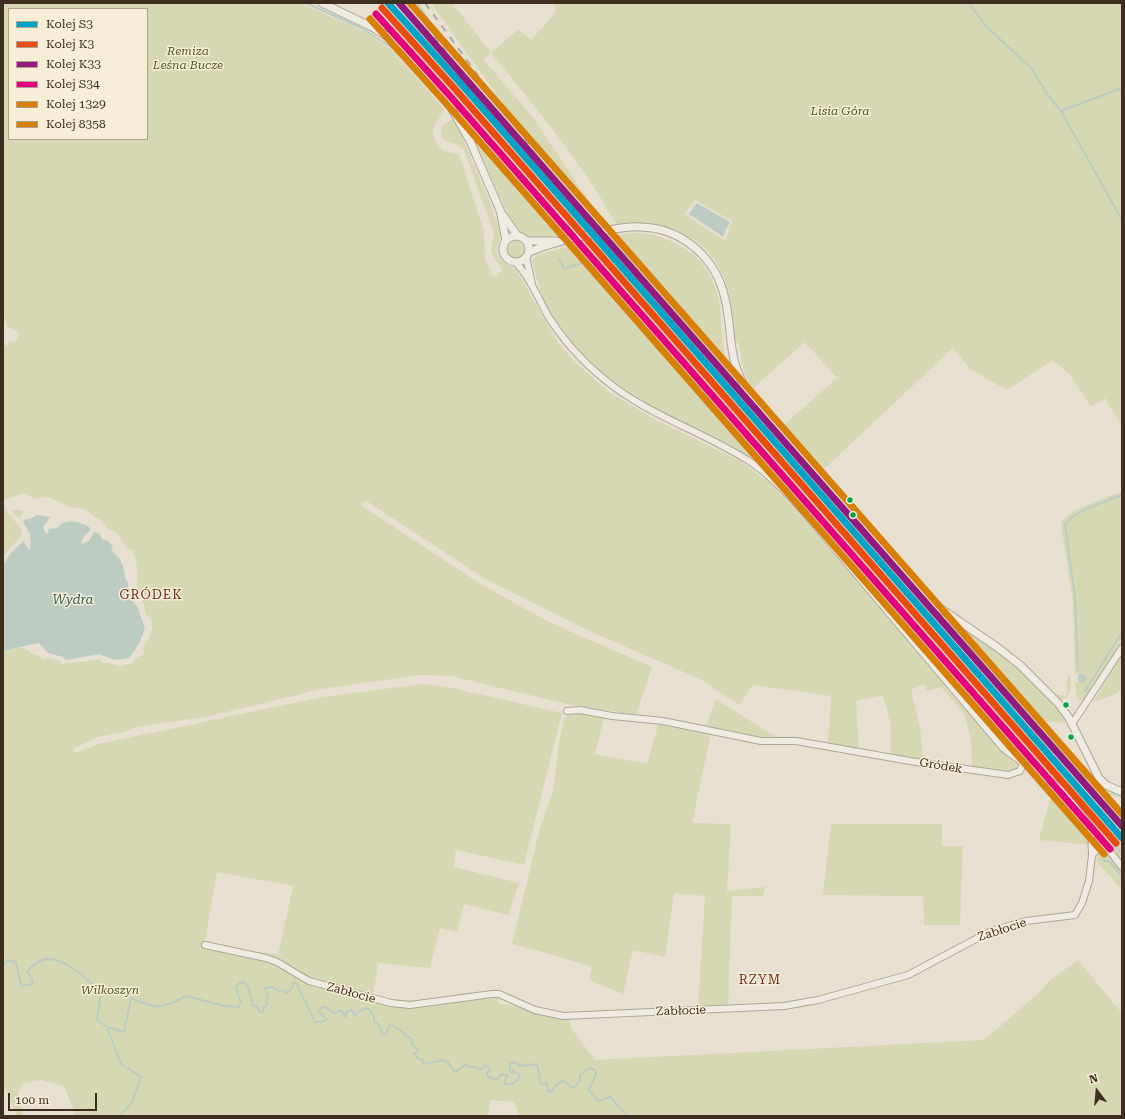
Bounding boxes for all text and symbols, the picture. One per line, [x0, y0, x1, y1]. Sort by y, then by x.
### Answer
legend [8, 8, 148, 140]
text: Kolej S3 [46, 17, 93, 31]
text: Kolej K3 [46, 37, 94, 51]
park label: Remiza Leśna Bucze [153, 44, 223, 72]
text: Kolej K33 [46, 57, 101, 71]
text: Kolej S34 [46, 77, 100, 91]
text: Kolej 1329 [46, 97, 106, 111]
park label: Lisia Góra [810, 104, 870, 118]
text: Kolej 8358 [46, 117, 106, 131]
unlabelled marker [845, 495, 855, 505]
unlabelled marker [848, 510, 858, 520]
district label: GRÓDEK [119, 587, 183, 603]
water label: Wydra [53, 592, 93, 608]
unlabelled marker [1061, 700, 1071, 710]
unlabelled marker [1066, 732, 1076, 742]
street label: Gródek [918, 755, 964, 777]
street label: Zabłocie [976, 915, 1028, 945]
district label: RZYM [739, 972, 781, 988]
street label: Zabłocie [325, 980, 377, 1006]
park label: Wilkoszyn [81, 983, 139, 997]
street label: Zabłocie [656, 1003, 706, 1019]
north arrow [1077, 1071, 1117, 1111]
text: N [1088, 1072, 1099, 1086]
scale bar [10, 1085, 99, 1111]
text: 100 m [15, 1093, 49, 1107]

